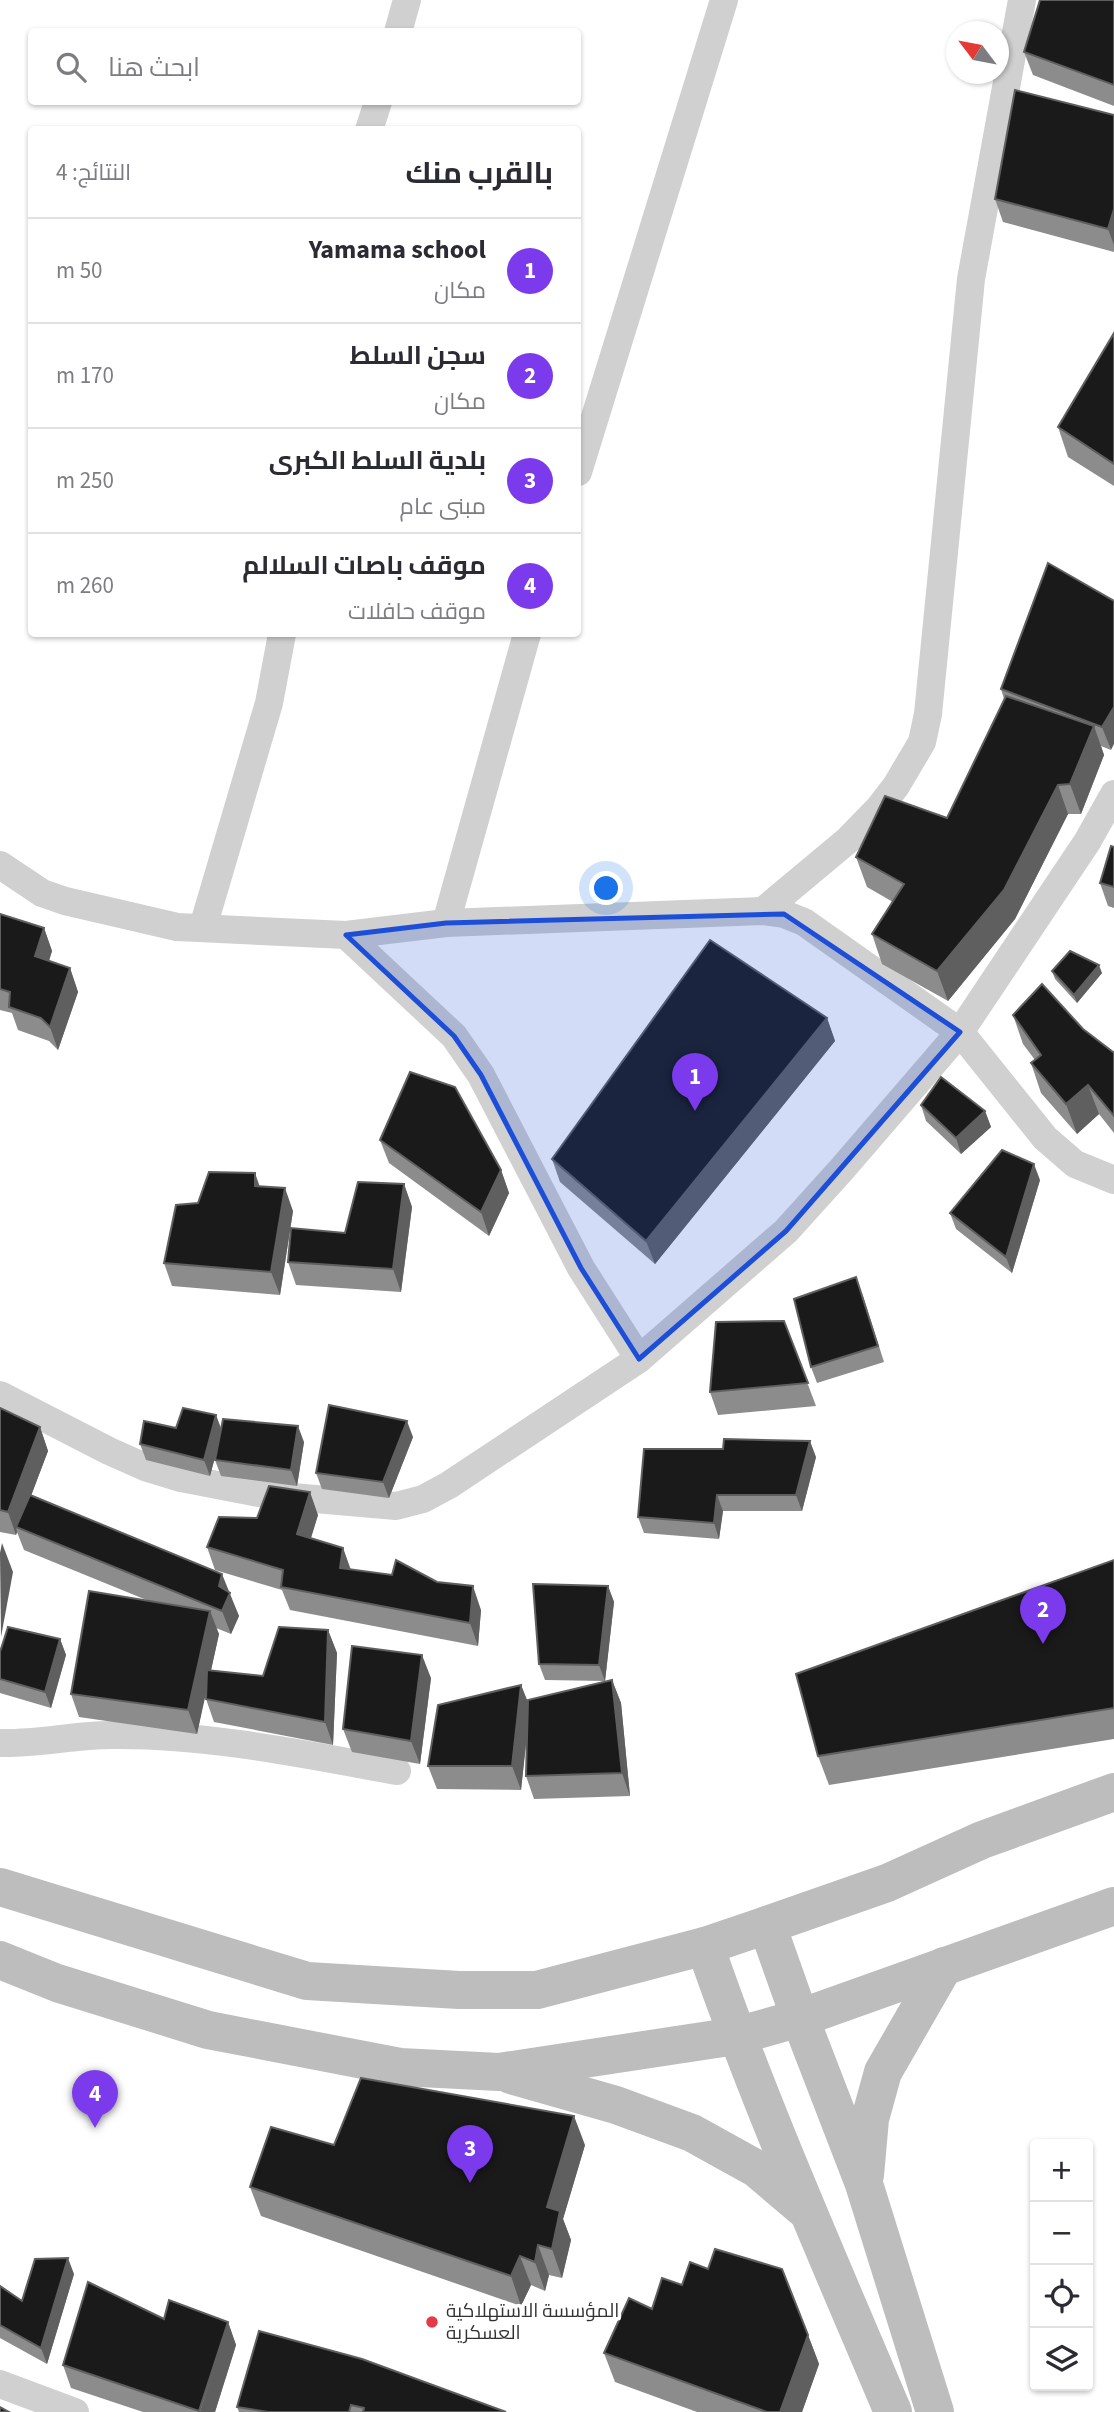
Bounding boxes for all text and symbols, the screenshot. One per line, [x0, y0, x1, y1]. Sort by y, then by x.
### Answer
north arrow [946, 21, 1009, 84]
search box [28, 28, 581, 105]
icon: search [52, 48, 90, 86]
text: ابحث هنا [108, 49, 200, 86]
text: بالقرب منك [405, 152, 553, 195]
text: النتائج: 4 [56, 156, 131, 189]
text: Yamama school [309, 231, 486, 268]
text: 50 m [56, 254, 103, 287]
text: 1 [524, 254, 536, 287]
text: مكان [434, 274, 486, 307]
text: سجن السلط [350, 337, 486, 374]
text: 170 m [56, 359, 114, 392]
text: 2 [524, 359, 536, 392]
text: مكان [434, 385, 486, 418]
text: بلدية السلط الكبرى [269, 442, 486, 479]
text: 250 m [56, 464, 114, 497]
text: 3 [524, 464, 536, 497]
text: مبنى عام [400, 490, 486, 523]
text: موقف باصات السلالم [242, 547, 486, 584]
text: 260 m [56, 569, 114, 602]
text: 4 [524, 569, 536, 602]
text: موقف حافلات [348, 595, 486, 628]
your location [589, 871, 623, 905]
pin: 1 [672, 1053, 718, 1111]
pin: 2 [1020, 1586, 1066, 1644]
pin: 4 [72, 2070, 118, 2128]
pin: 3 [447, 2125, 493, 2183]
map controls [1030, 2139, 1093, 2391]
button: + [1030, 2139, 1093, 2202]
button: − [1030, 2202, 1093, 2265]
button: locate [1030, 2265, 1093, 2328]
place label: المؤسسة الاستهلاكية العسكرية [446, 2298, 619, 2347]
marker: المؤسسة الاستهلاكية العسكرية [424, 2314, 440, 2330]
button: layers [1030, 2328, 1093, 2391]

